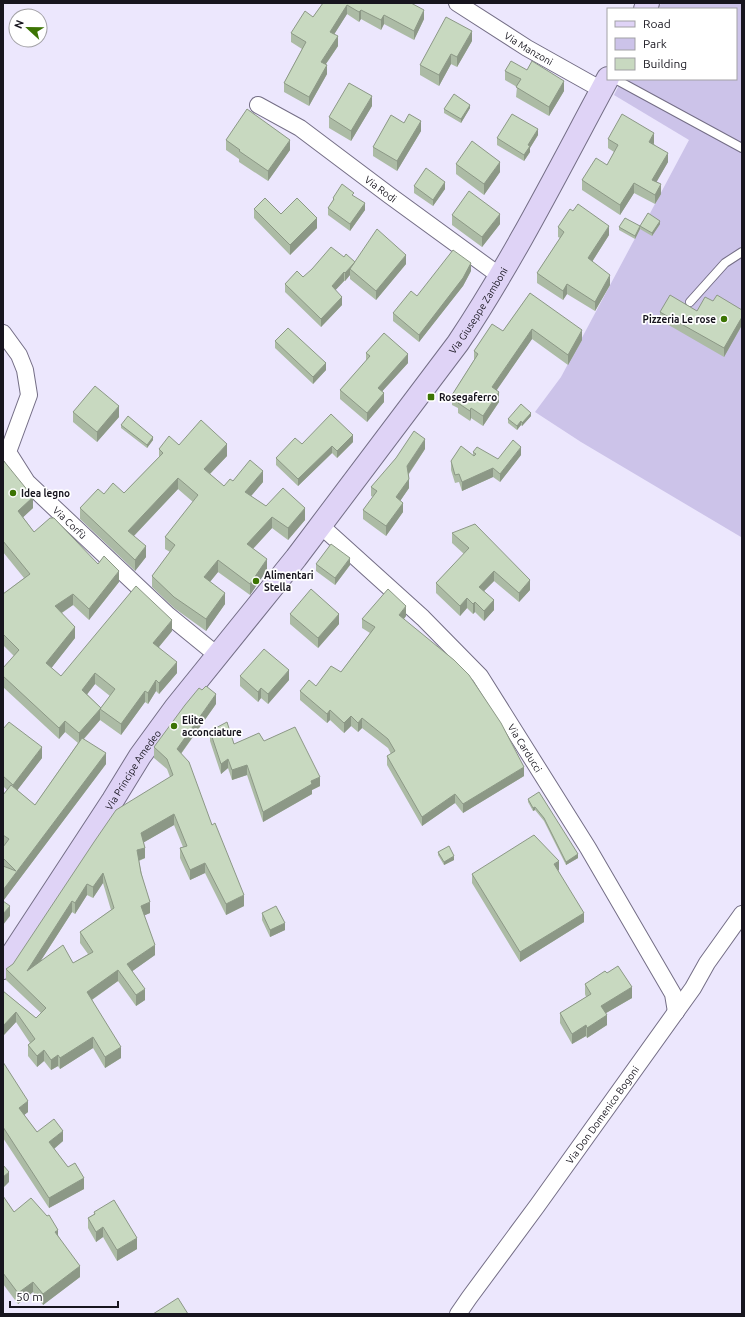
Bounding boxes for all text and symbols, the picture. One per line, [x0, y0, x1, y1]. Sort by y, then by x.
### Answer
north arrow [8, 8, 48, 48]
legend [607, 8, 737, 80]
text: Road [643, 17, 671, 30]
text: N [12, 18, 26, 30]
street label: Via Manzoni [502, 30, 555, 67]
text: Park [643, 37, 667, 50]
text: Building [643, 57, 687, 70]
street label: Via Rodi [362, 174, 399, 205]
street label: Via Giuseppe Zamboni [447, 266, 510, 356]
place label: Pizzeria Le rose [643, 314, 716, 325]
marker: Pizzeria Le rose [719, 314, 729, 324]
marker: Rosegaferro [426, 392, 436, 402]
place label: Rosegaferro [439, 392, 497, 403]
marker: Idea legno [8, 488, 18, 498]
place label: Idea legno [21, 488, 70, 499]
street label: Via Corfù [51, 505, 89, 541]
place label: Alimentari Stella [264, 570, 314, 593]
marker: Alimentari Stella [251, 576, 261, 586]
place label: Elite acconciature [182, 715, 242, 738]
marker: Elite acconciature [169, 721, 179, 731]
street label: Via Carducci [505, 722, 544, 774]
street label: Via Principe Amedeo [103, 728, 163, 812]
street label: Via Don Domenico Bogoni [564, 1064, 641, 1166]
scale bar [10, 1283, 118, 1309]
text: 50 m [16, 1290, 43, 1303]

